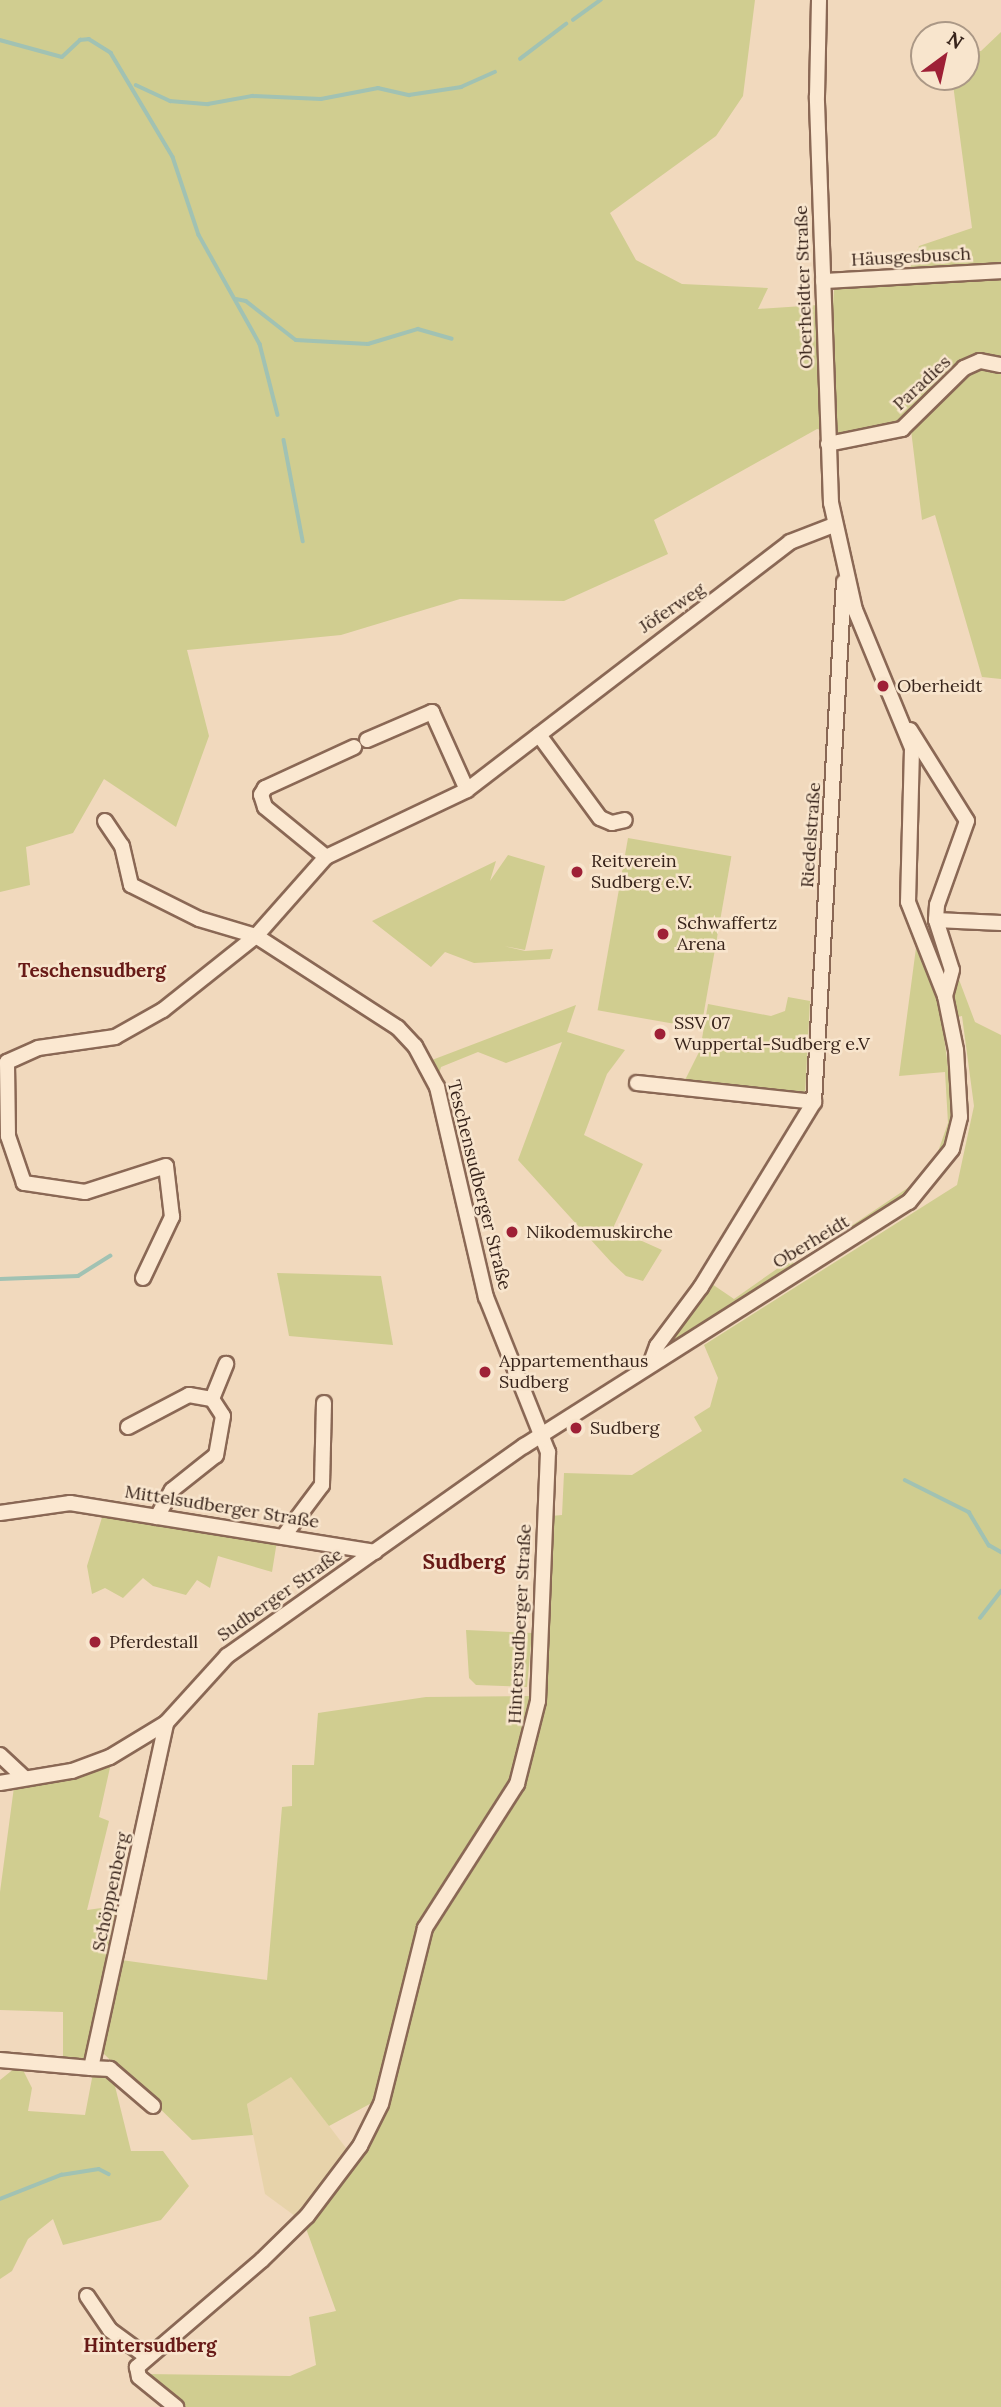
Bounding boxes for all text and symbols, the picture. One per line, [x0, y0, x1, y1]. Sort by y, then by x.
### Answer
north arrow [910, 21, 980, 91]
text: N [943, 26, 968, 54]
street label: Oberheidter Straße [790, 205, 818, 369]
street label: Häusgesbusch [851, 243, 971, 271]
street label: Paradies [889, 351, 955, 415]
street label: Jöferweg [635, 578, 709, 638]
place label: Oberheidt [897, 675, 982, 697]
marker: Oberheidt [875, 678, 891, 694]
street label: Riedelstraße [797, 782, 825, 888]
place label: Reitverein Sudberg e.V. [591, 851, 693, 894]
marker: Reitverein Sudberg e.V. [569, 864, 585, 880]
place label: Schwaffertz Arena [677, 913, 777, 956]
marker: Schwaffertz Arena [655, 926, 671, 942]
district label: Teschensudberg [18, 960, 166, 982]
place label: SSV 07 Wuppertal-Sudberg e.V [674, 1013, 870, 1056]
marker: SSV 07 Wuppertal-Sudberg e.V [652, 1026, 668, 1042]
street label: Teschensudberger Straße [442, 1078, 516, 1292]
street label: Oberheidt [769, 1211, 853, 1273]
place label: Nikodemuskirche [526, 1221, 673, 1243]
marker: Nikodemuskirche [504, 1224, 520, 1240]
place label: Appartementhaus Sudberg [499, 1351, 648, 1394]
marker: Appartementhaus Sudberg [477, 1364, 493, 1380]
place label: Sudberg [590, 1417, 659, 1439]
marker: Sudberg [568, 1420, 584, 1436]
street label: Mittelsudberger Straße [123, 1481, 321, 1533]
street label: Hintersudberger Straße [504, 1523, 536, 1725]
street label: Sudberger Straße [213, 1544, 347, 1646]
district label: Sudberg [423, 1549, 505, 1575]
place label: Pferdestall [109, 1631, 198, 1653]
marker: Pferdestall [87, 1634, 103, 1650]
street label: Schöppenberg [88, 1830, 134, 1954]
district label: Hintersudberg [83, 2335, 217, 2357]

